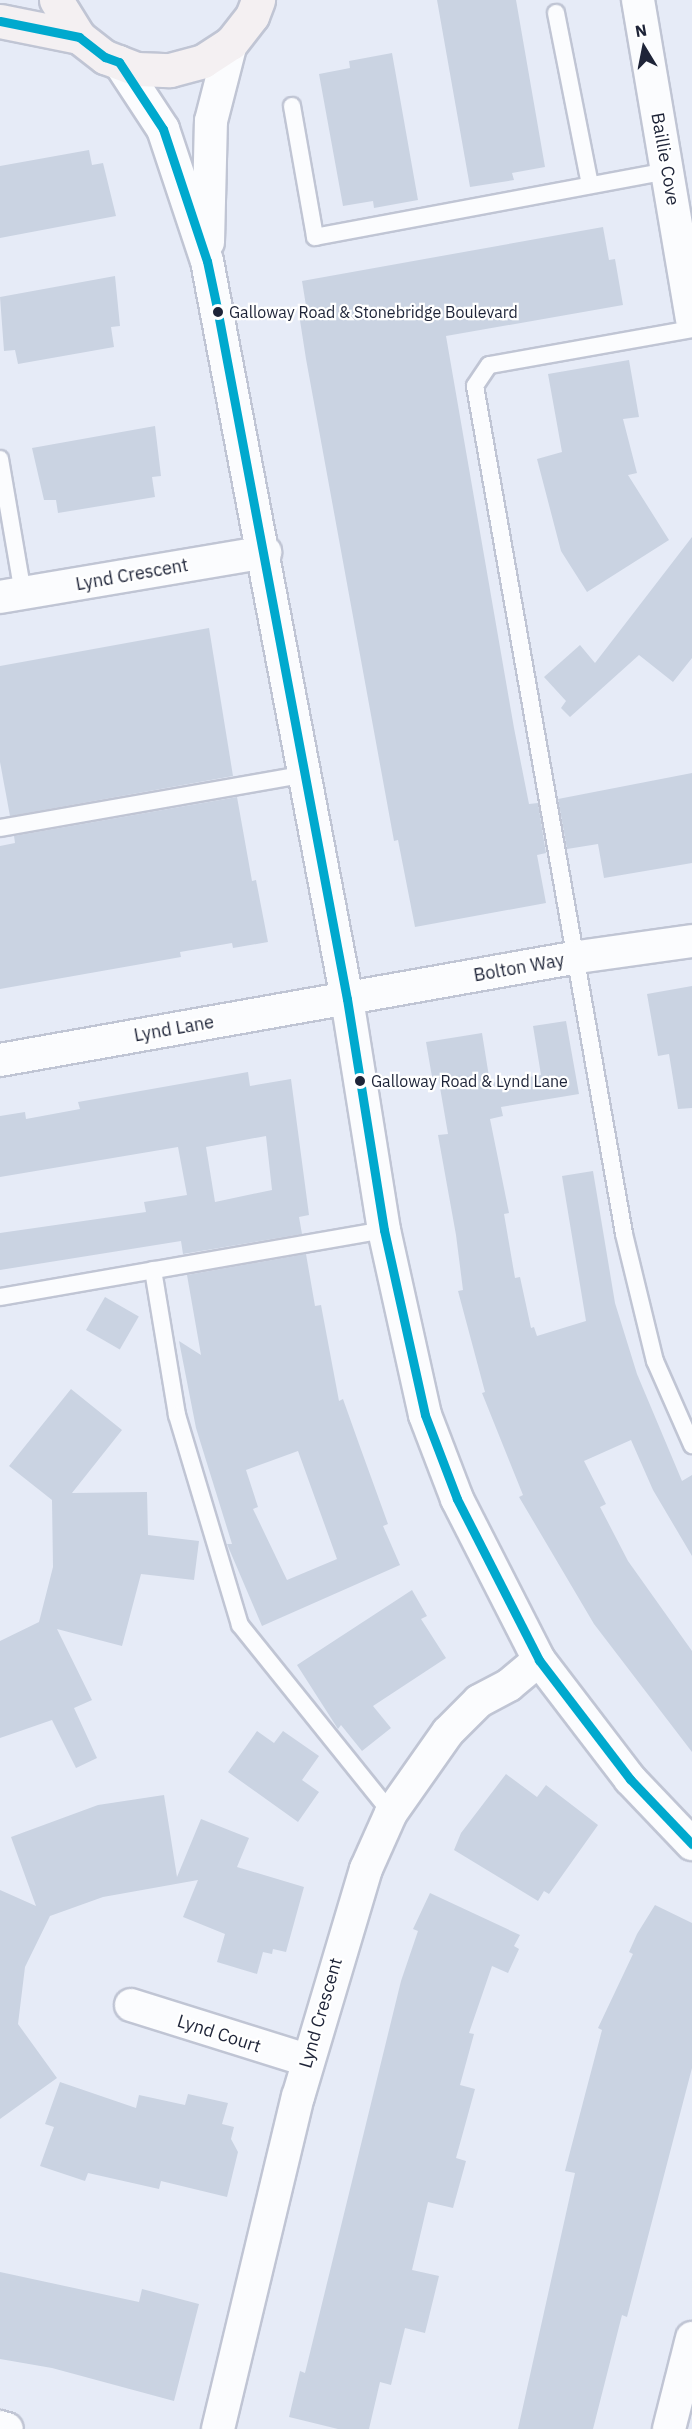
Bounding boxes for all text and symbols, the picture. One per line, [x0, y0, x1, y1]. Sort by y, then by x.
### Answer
north arrow [614, 18, 674, 78]
text: N [633, 19, 648, 41]
street label: Baillie Cove [646, 111, 684, 207]
place label: Galloway Road & Stonebridge Boulevard [229, 302, 518, 322]
marker: Galloway Road & Stonebridge Boulevard [212, 306, 224, 318]
street label: Lynd Crescent [74, 554, 190, 596]
street label: Bolton Way [472, 949, 566, 987]
street label: Lynd Lane [132, 1011, 216, 1047]
place label: Galloway Road & Lynd Lane [371, 1071, 568, 1091]
marker: Galloway Road & Lynd Lane [354, 1075, 366, 1087]
street label: Lynd Crescent [295, 1955, 347, 2071]
street label: Lynd Court [174, 2010, 264, 2058]

